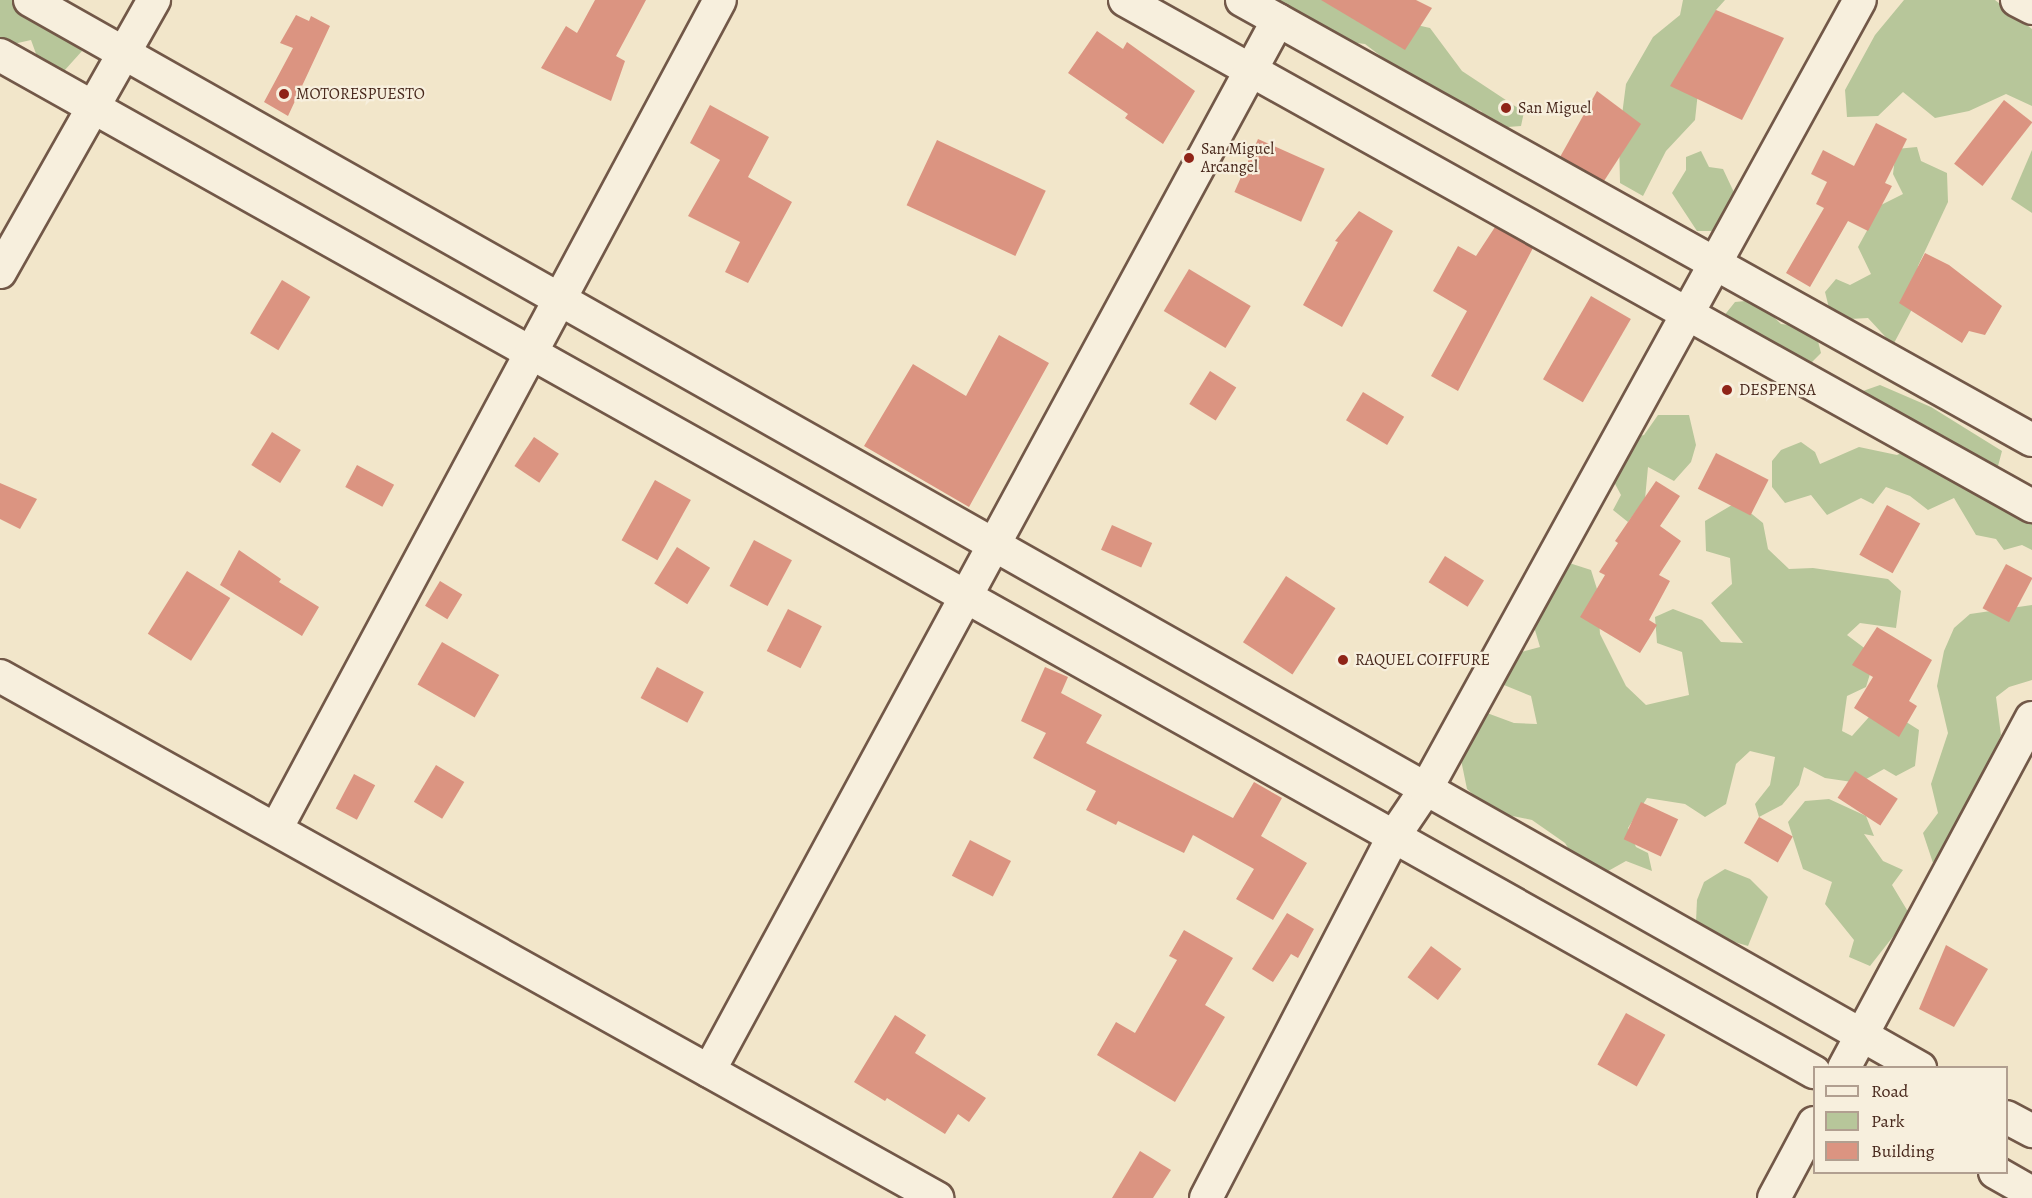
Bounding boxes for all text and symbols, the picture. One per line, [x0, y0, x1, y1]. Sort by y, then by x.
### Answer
place label: MOTORESPUESTO [296, 84, 425, 104]
marker: MOTORESPUESTO [277, 87, 291, 101]
place label: San Miguel [1518, 98, 1591, 118]
marker: San Miguel [1499, 101, 1513, 115]
place label: San Miguel Arcangel [1201, 139, 1274, 177]
marker: San Miguel Arcangel [1182, 151, 1196, 165]
place label: DESPENSA [1739, 380, 1816, 400]
marker: DESPENSA [1720, 383, 1734, 397]
place label: RAQUEL COIFFURE [1355, 650, 1490, 670]
marker: RAQUEL COIFFURE [1336, 653, 1350, 667]
legend [1813, 1066, 2008, 1174]
text: Road [1871, 1079, 1908, 1103]
text: Park [1871, 1109, 1905, 1133]
text: Building [1871, 1139, 1935, 1163]

